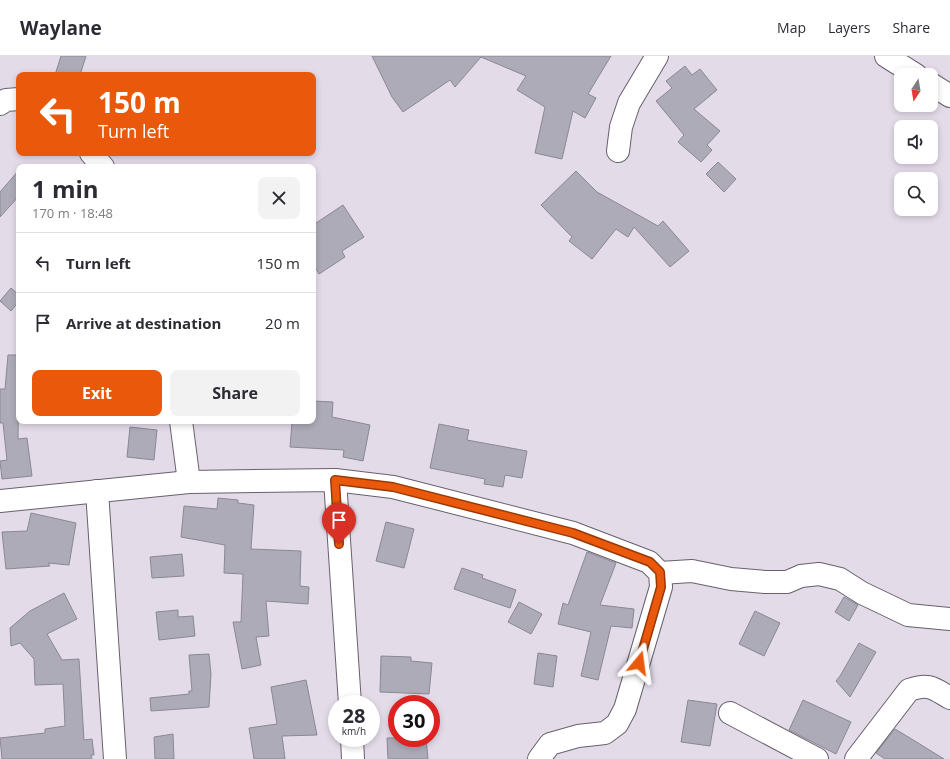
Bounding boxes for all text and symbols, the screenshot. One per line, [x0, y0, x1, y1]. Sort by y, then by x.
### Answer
text: Waylane [20, 15, 102, 41]
text: Map [777, 18, 806, 37]
text: Layers [828, 18, 870, 37]
text: Share [892, 18, 930, 37]
north arrow [894, 68, 938, 112]
map controls [894, 68, 938, 216]
text: 150 m [98, 83, 181, 121]
icon: left [32, 88, 84, 140]
text: Turn left [98, 119, 169, 143]
button: sound [894, 120, 938, 164]
text: 1 min [32, 172, 99, 205]
button: search [894, 172, 938, 216]
button: close [258, 177, 300, 219]
text: 170 m · 18:48 [32, 204, 113, 222]
icon: left [32, 252, 54, 274]
text: Turn left [66, 253, 131, 273]
text: 150 m [256, 253, 300, 273]
icon: arrive [32, 312, 54, 334]
text: Arrive at destination [66, 313, 221, 333]
text: 20 m [265, 313, 300, 333]
button: Exit [32, 370, 162, 416]
button: Share [170, 370, 300, 416]
pin [322, 503, 356, 544]
icon: arrive [328, 509, 350, 531]
position arrow [618, 642, 660, 684]
speed limit sign: 30 [388, 695, 440, 747]
text: 28 [343, 702, 365, 729]
text: km/h [342, 724, 366, 738]

